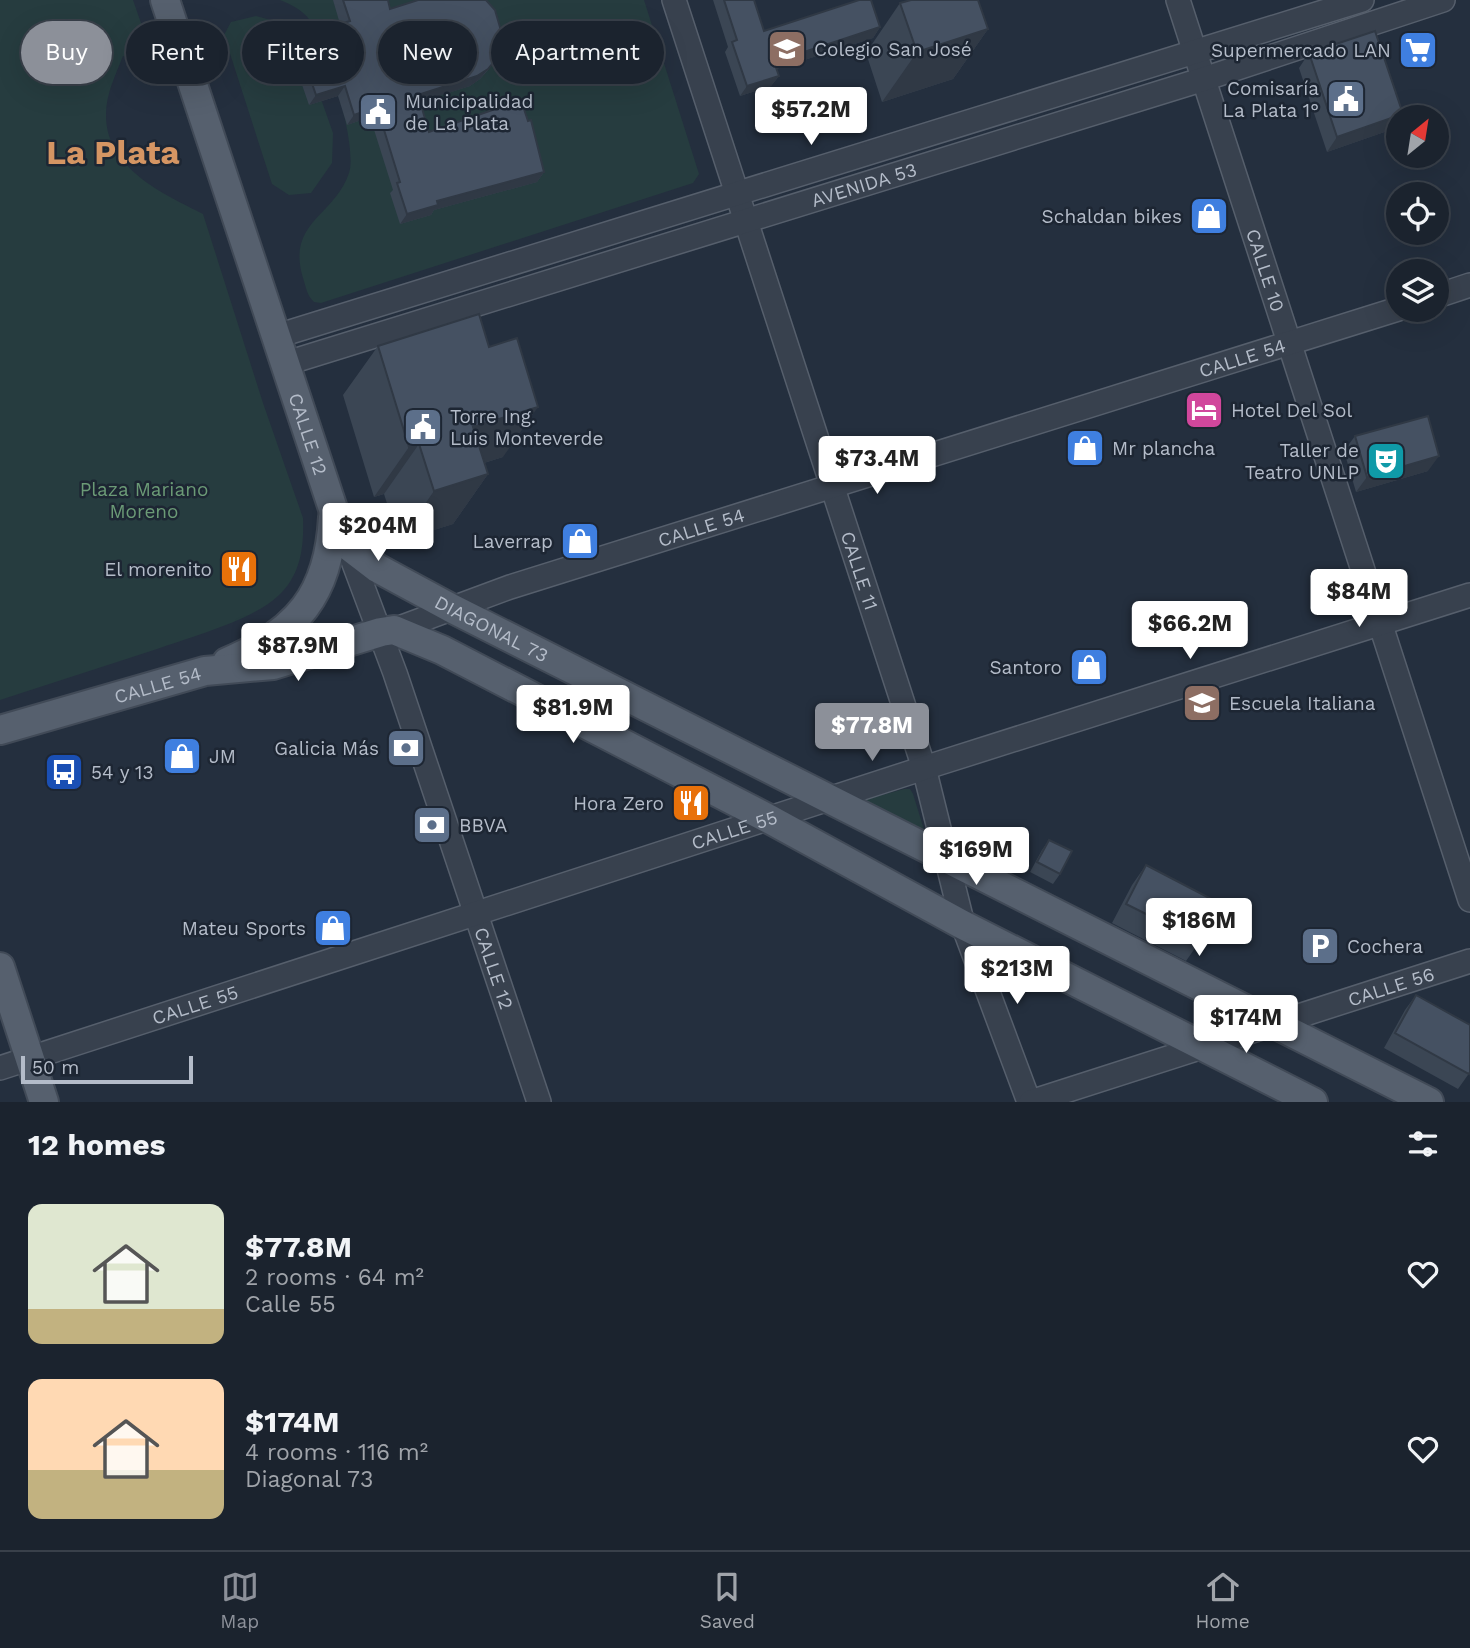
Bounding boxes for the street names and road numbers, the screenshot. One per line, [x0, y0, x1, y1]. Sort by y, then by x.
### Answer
street label: AVENIDA 53 [808, 158, 919, 212]
street label: CALLE 10 [1241, 226, 1289, 315]
street label: CALLE 54 [1196, 334, 1289, 383]
street label: CALLE 12 [284, 390, 332, 478]
street label: CALLE 54 [655, 503, 747, 552]
street label: CALLE 11 [836, 528, 883, 613]
street label: DIAGONAL 73 [431, 590, 552, 667]
street label: CALLE 54 [111, 662, 204, 709]
street label: CALLE 55 [689, 805, 780, 855]
street label: CALLE 12 [469, 924, 518, 1012]
street label: CALLE 56 [1345, 962, 1437, 1012]
street label: CALLE 55 [149, 980, 241, 1030]

